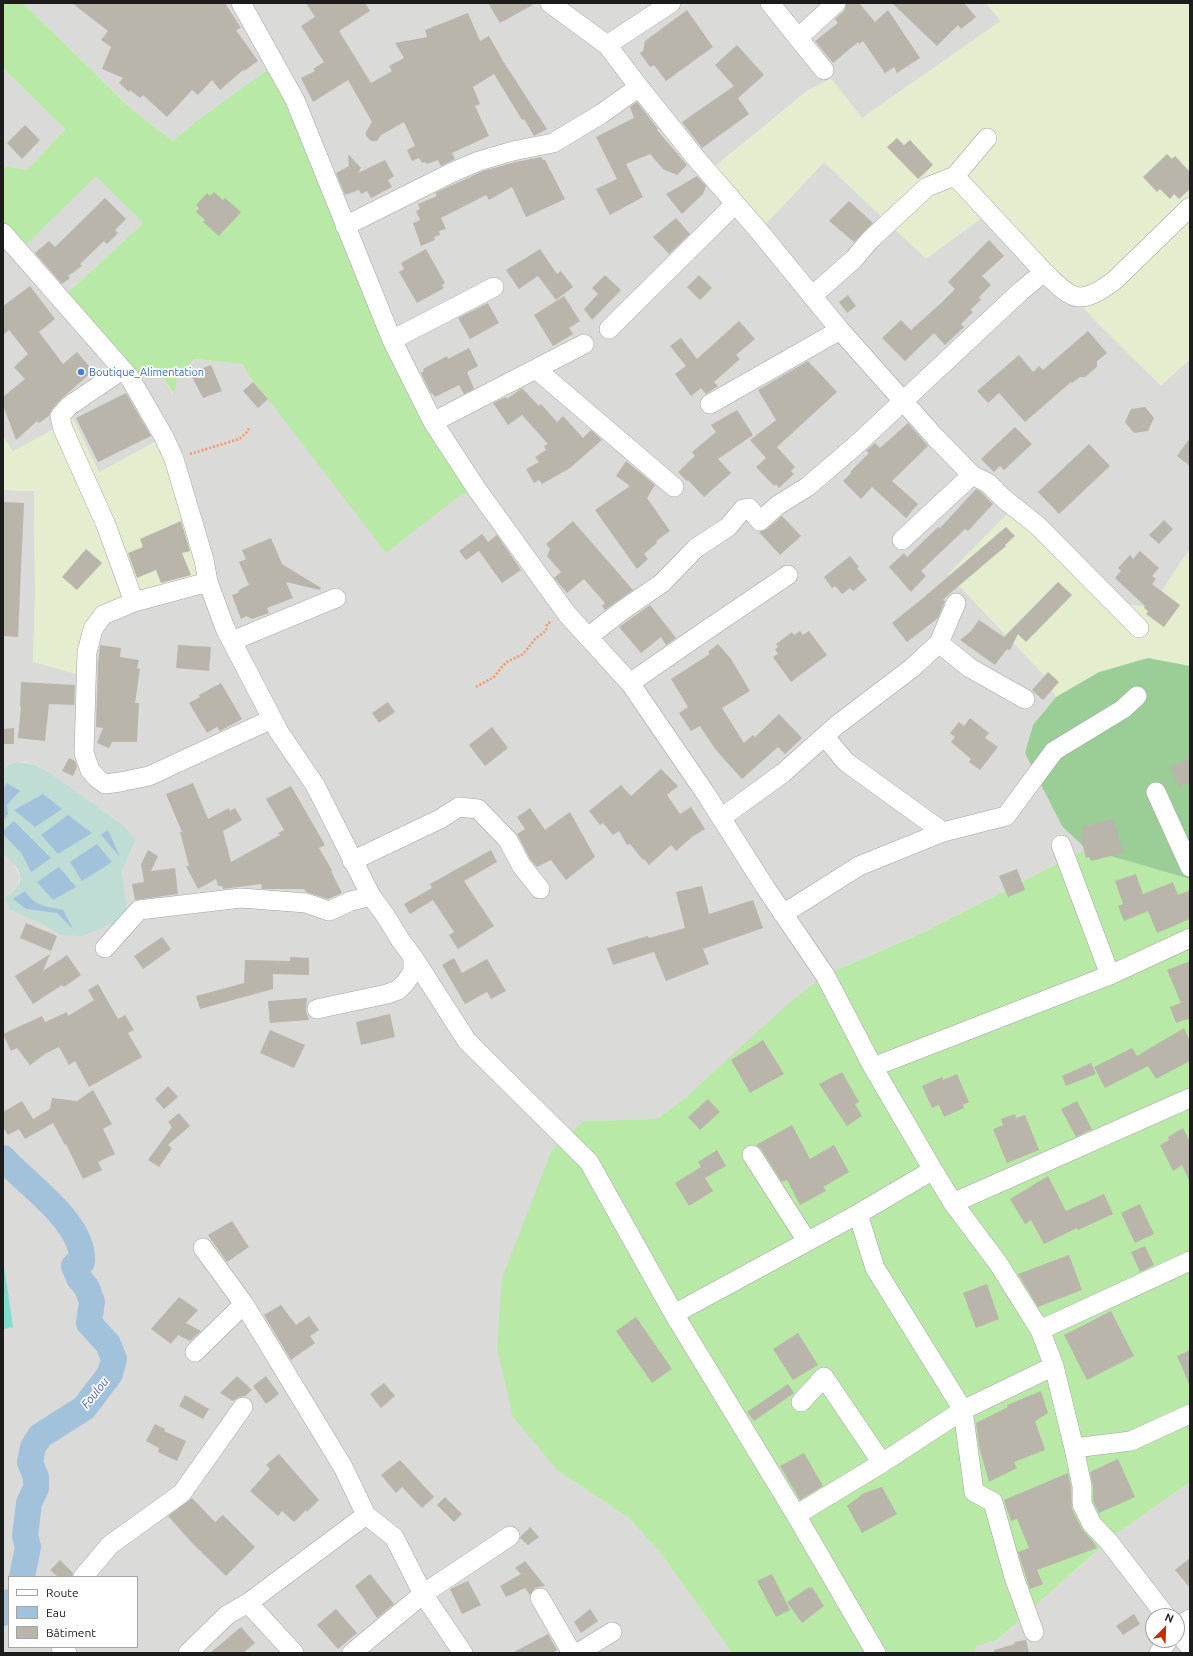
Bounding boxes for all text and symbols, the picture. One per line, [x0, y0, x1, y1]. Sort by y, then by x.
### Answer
place label: Boutique_Alimentation [89, 365, 204, 379]
marker: Boutique_Alimentation [76, 367, 86, 377]
water label: Foulou [78, 1375, 112, 1411]
legend [8, 1576, 138, 1648]
text: Route [46, 1586, 79, 1599]
text: Eau [46, 1606, 66, 1619]
north arrow [1145, 1608, 1185, 1648]
text: N [1163, 1611, 1175, 1625]
text: Bâtiment [46, 1626, 96, 1639]

